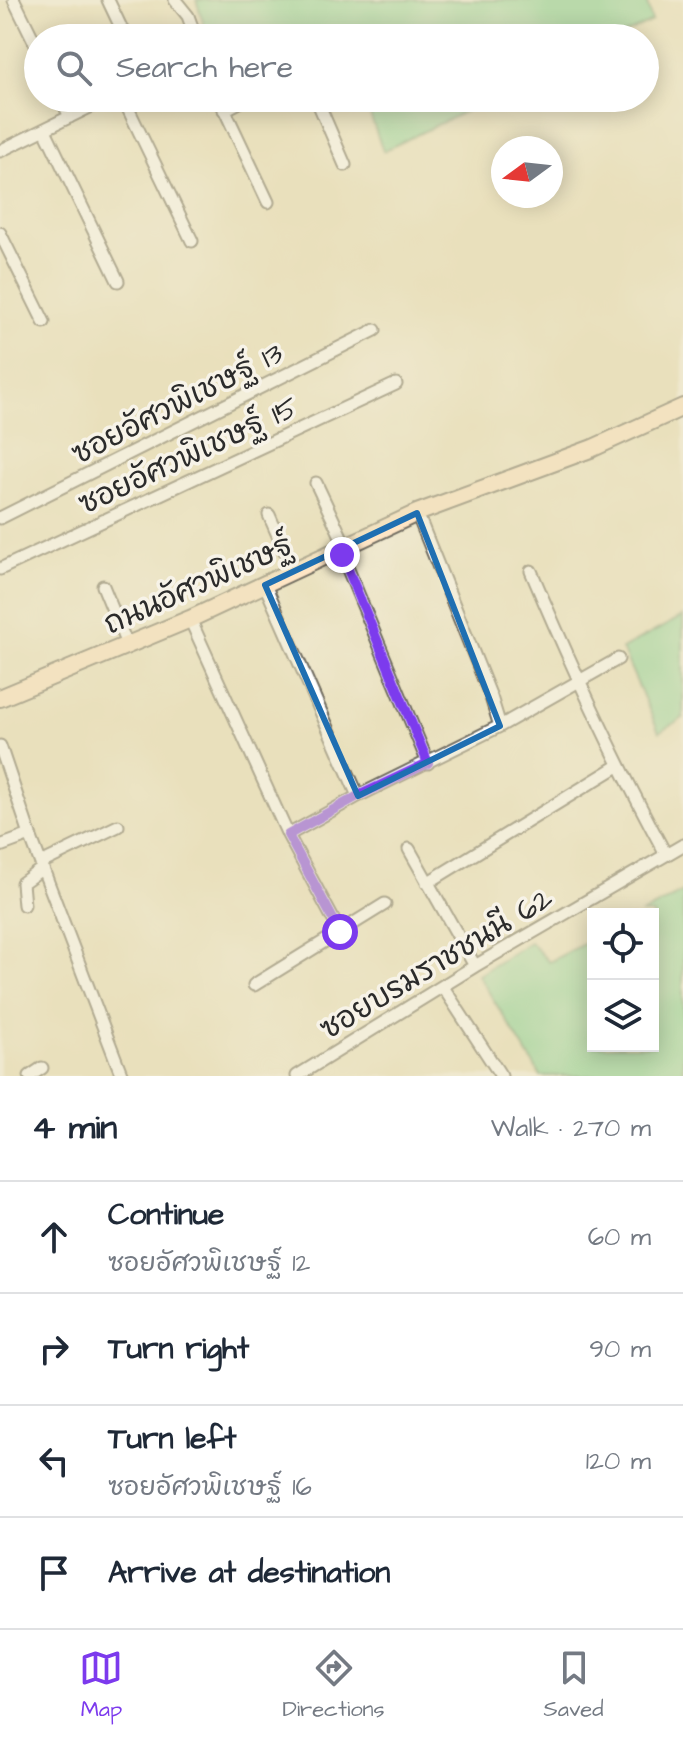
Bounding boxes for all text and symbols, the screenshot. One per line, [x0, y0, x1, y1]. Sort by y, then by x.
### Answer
search box [24, 24, 659, 112]
icon: search [52, 46, 96, 90]
text: Search here [116, 47, 293, 89]
north arrow [491, 136, 563, 208]
street label: ซอยอัศวพิเชษฐ์ 13 [65, 333, 290, 475]
street label: ซอยอัศวพิเชษฐ์ 15 [72, 387, 305, 525]
street label: ถนนอัศวพิเชษฐ์ [97, 524, 300, 645]
route end [324, 537, 360, 573]
street label: ซอยบรมราชชนนี 62 [312, 878, 561, 1050]
map controls [587, 908, 659, 1052]
button: locate [587, 908, 659, 980]
route start [322, 914, 358, 950]
button: layers [587, 980, 659, 1052]
text: 4 min [32, 1104, 117, 1152]
text: Walk · 270 m [491, 1110, 651, 1146]
text: Continue [108, 1194, 224, 1236]
icon: ahead [32, 1215, 76, 1259]
text: 60 m [588, 1219, 651, 1255]
text: ซอยอัศวพิเชษฐ์ 12 [108, 1245, 310, 1281]
icon: right [32, 1327, 76, 1371]
text: Turn right [108, 1328, 249, 1370]
text: 90 m [589, 1331, 651, 1367]
text: Turn left [108, 1418, 236, 1460]
icon: left [32, 1439, 76, 1483]
text: 120 m [586, 1443, 651, 1479]
text: ซอยอัศวพิเชษฐ์ 16 [108, 1469, 312, 1505]
icon: arrive [32, 1551, 76, 1595]
text: Arrive at destination [108, 1552, 390, 1594]
tab: Map [79, 1646, 123, 1725]
tab: Directions [282, 1646, 385, 1725]
tab: Saved [544, 1646, 604, 1725]

